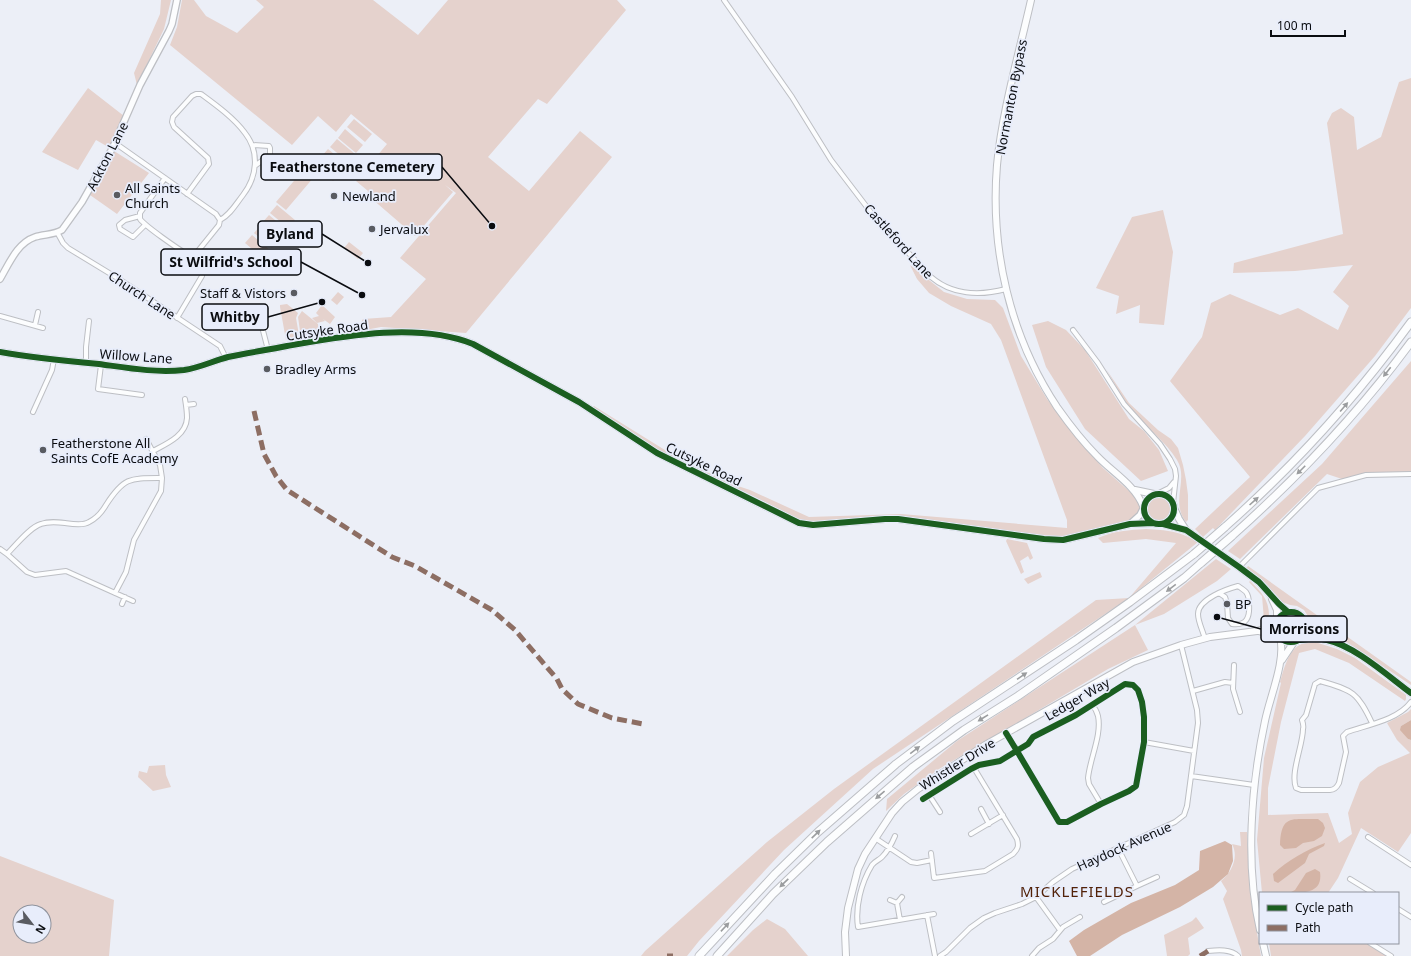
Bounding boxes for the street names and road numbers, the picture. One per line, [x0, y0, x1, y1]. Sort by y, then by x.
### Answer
street label: Normanton Bypass [991, 38, 1031, 156]
street label: Ackton Lane [82, 119, 132, 193]
street label: Castleford Lane [860, 200, 938, 282]
street label: Church Lane [105, 267, 179, 323]
street label: Cutsyke Road [285, 315, 369, 345]
street label: Willow Lane [99, 344, 173, 368]
street label: Cutsyke Road [663, 438, 745, 490]
street label: Ledger Way [1041, 673, 1113, 725]
street label: Whistler Drive [916, 734, 998, 794]
street label: Haydock Avenue [1074, 817, 1174, 875]

